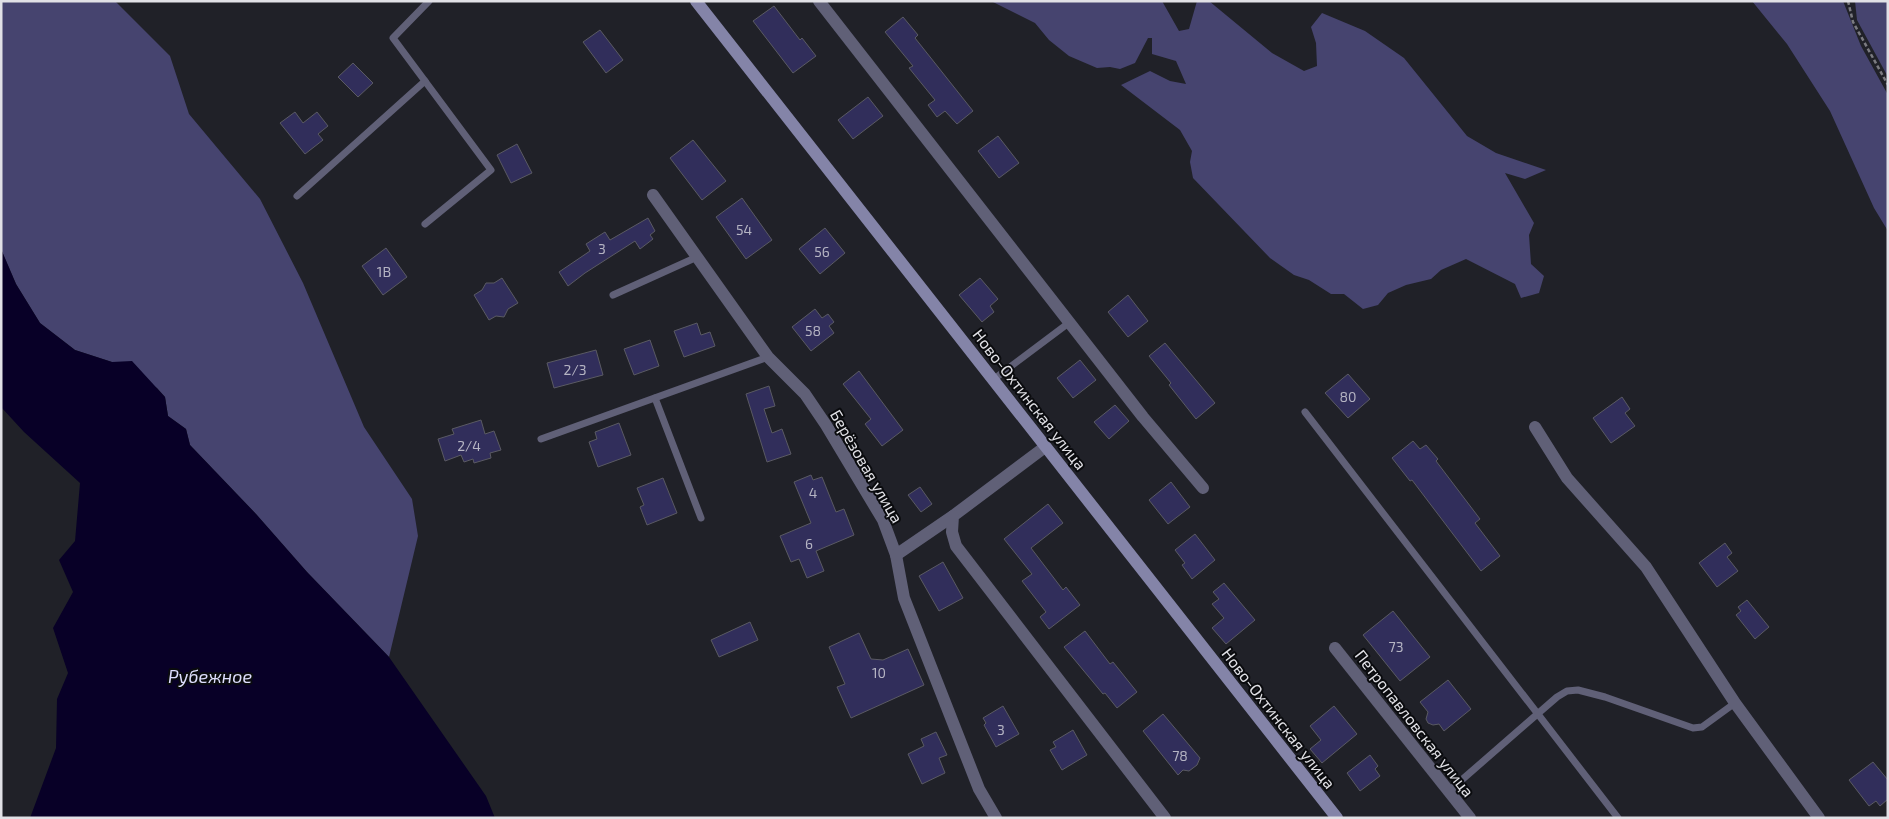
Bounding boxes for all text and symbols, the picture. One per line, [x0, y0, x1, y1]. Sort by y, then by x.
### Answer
house number: 54 [736, 221, 752, 238]
house number: 3 [598, 240, 606, 257]
house number: 56 [814, 243, 830, 260]
house number: 1В [377, 263, 391, 280]
house number: 58 [805, 322, 821, 339]
street label: Ново-Охтинская улица [968, 325, 1091, 474]
house number: 2/3 [564, 361, 586, 378]
house number: 80 [1340, 388, 1356, 405]
street label: Берёзовая улица [826, 406, 907, 527]
house number: 2/4 [457, 437, 481, 454]
house number: 4 [809, 484, 817, 501]
house number: 6 [805, 535, 813, 552]
house number: 73 [1389, 638, 1403, 655]
street label: Ново-Охтинская улица [1217, 644, 1340, 793]
street label: Петропавловская улица [1351, 646, 1478, 801]
house number: 10 [872, 664, 886, 681]
water label: Рубежное [168, 665, 252, 687]
house number: 3 [997, 721, 1005, 738]
house number: 78 [1172, 747, 1188, 764]

